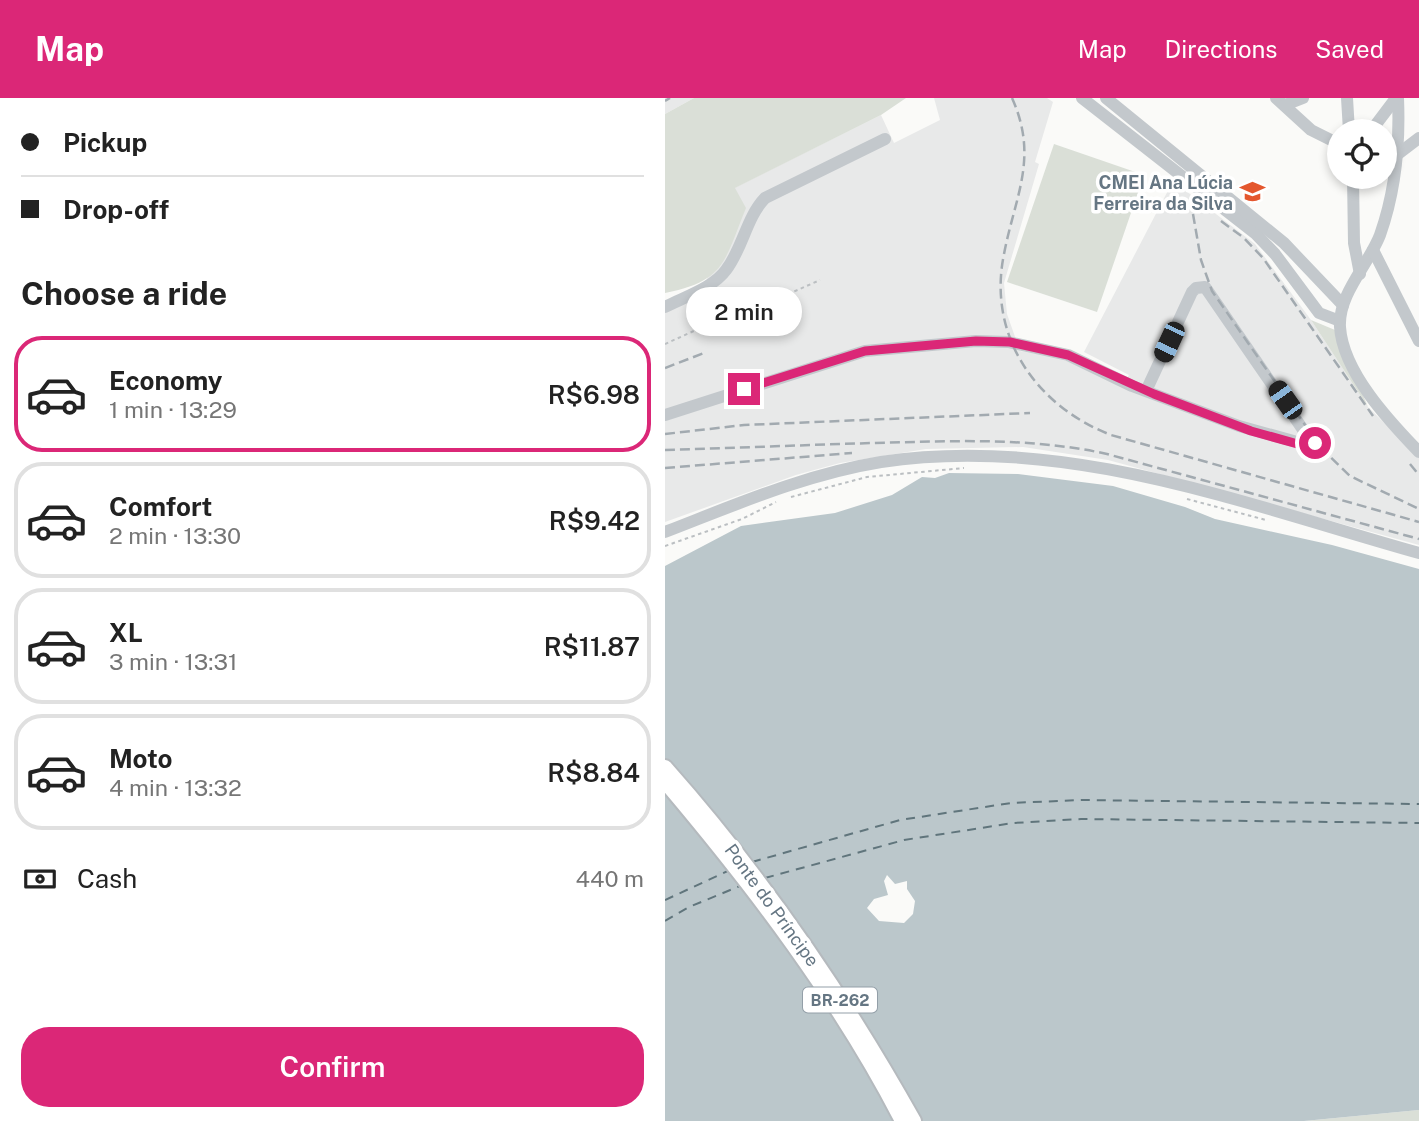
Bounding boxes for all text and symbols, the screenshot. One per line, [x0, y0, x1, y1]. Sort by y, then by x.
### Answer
text: Map [35, 30, 104, 68]
text: Map [1078, 35, 1127, 63]
text: Directions [1165, 35, 1277, 63]
text: Saved [1315, 35, 1384, 63]
map controls [1327, 119, 1397, 189]
button: locate [1327, 119, 1397, 189]
text: Pickup [63, 127, 147, 158]
place label: CMEI Ana Lúcia Ferreira da Silva [1093, 172, 1233, 214]
school or university icon: CMEI Ana Lúcia Ferreira da Silva [1239, 178, 1267, 206]
text: Drop-off [63, 194, 169, 225]
text: Choose a ride [21, 275, 227, 312]
callout: 2 min [686, 288, 802, 336]
text: 2 min [714, 298, 774, 325]
car [1151, 319, 1188, 365]
icon: car [25, 363, 88, 426]
text: Economy [109, 365, 222, 396]
route end [728, 373, 760, 405]
car [1265, 377, 1306, 423]
text: R$6.98 [548, 379, 640, 410]
text: 1 min · 13:29 [109, 396, 237, 423]
route start [1299, 427, 1331, 459]
icon: car [25, 489, 88, 552]
text: Comfort [109, 491, 212, 522]
text: R$9.42 [549, 505, 640, 536]
text: 2 min · 13:30 [109, 522, 241, 549]
icon: car [25, 615, 88, 678]
text: XL [109, 617, 143, 648]
text: R$11.87 [544, 631, 640, 662]
text: 3 min · 13:31 [109, 648, 237, 675]
icon: car [25, 741, 88, 804]
text: Moto [109, 743, 172, 774]
text: R$8.84 [547, 757, 640, 788]
text: 4 min · 13:32 [109, 774, 242, 801]
street label: Ponte do Príncipe [721, 840, 823, 970]
icon: cash [21, 860, 59, 898]
text: Cash [77, 863, 137, 894]
text: 440 m [576, 865, 644, 892]
road number: BR-262 [803, 988, 877, 1012]
button: Confirm [21, 1027, 644, 1107]

